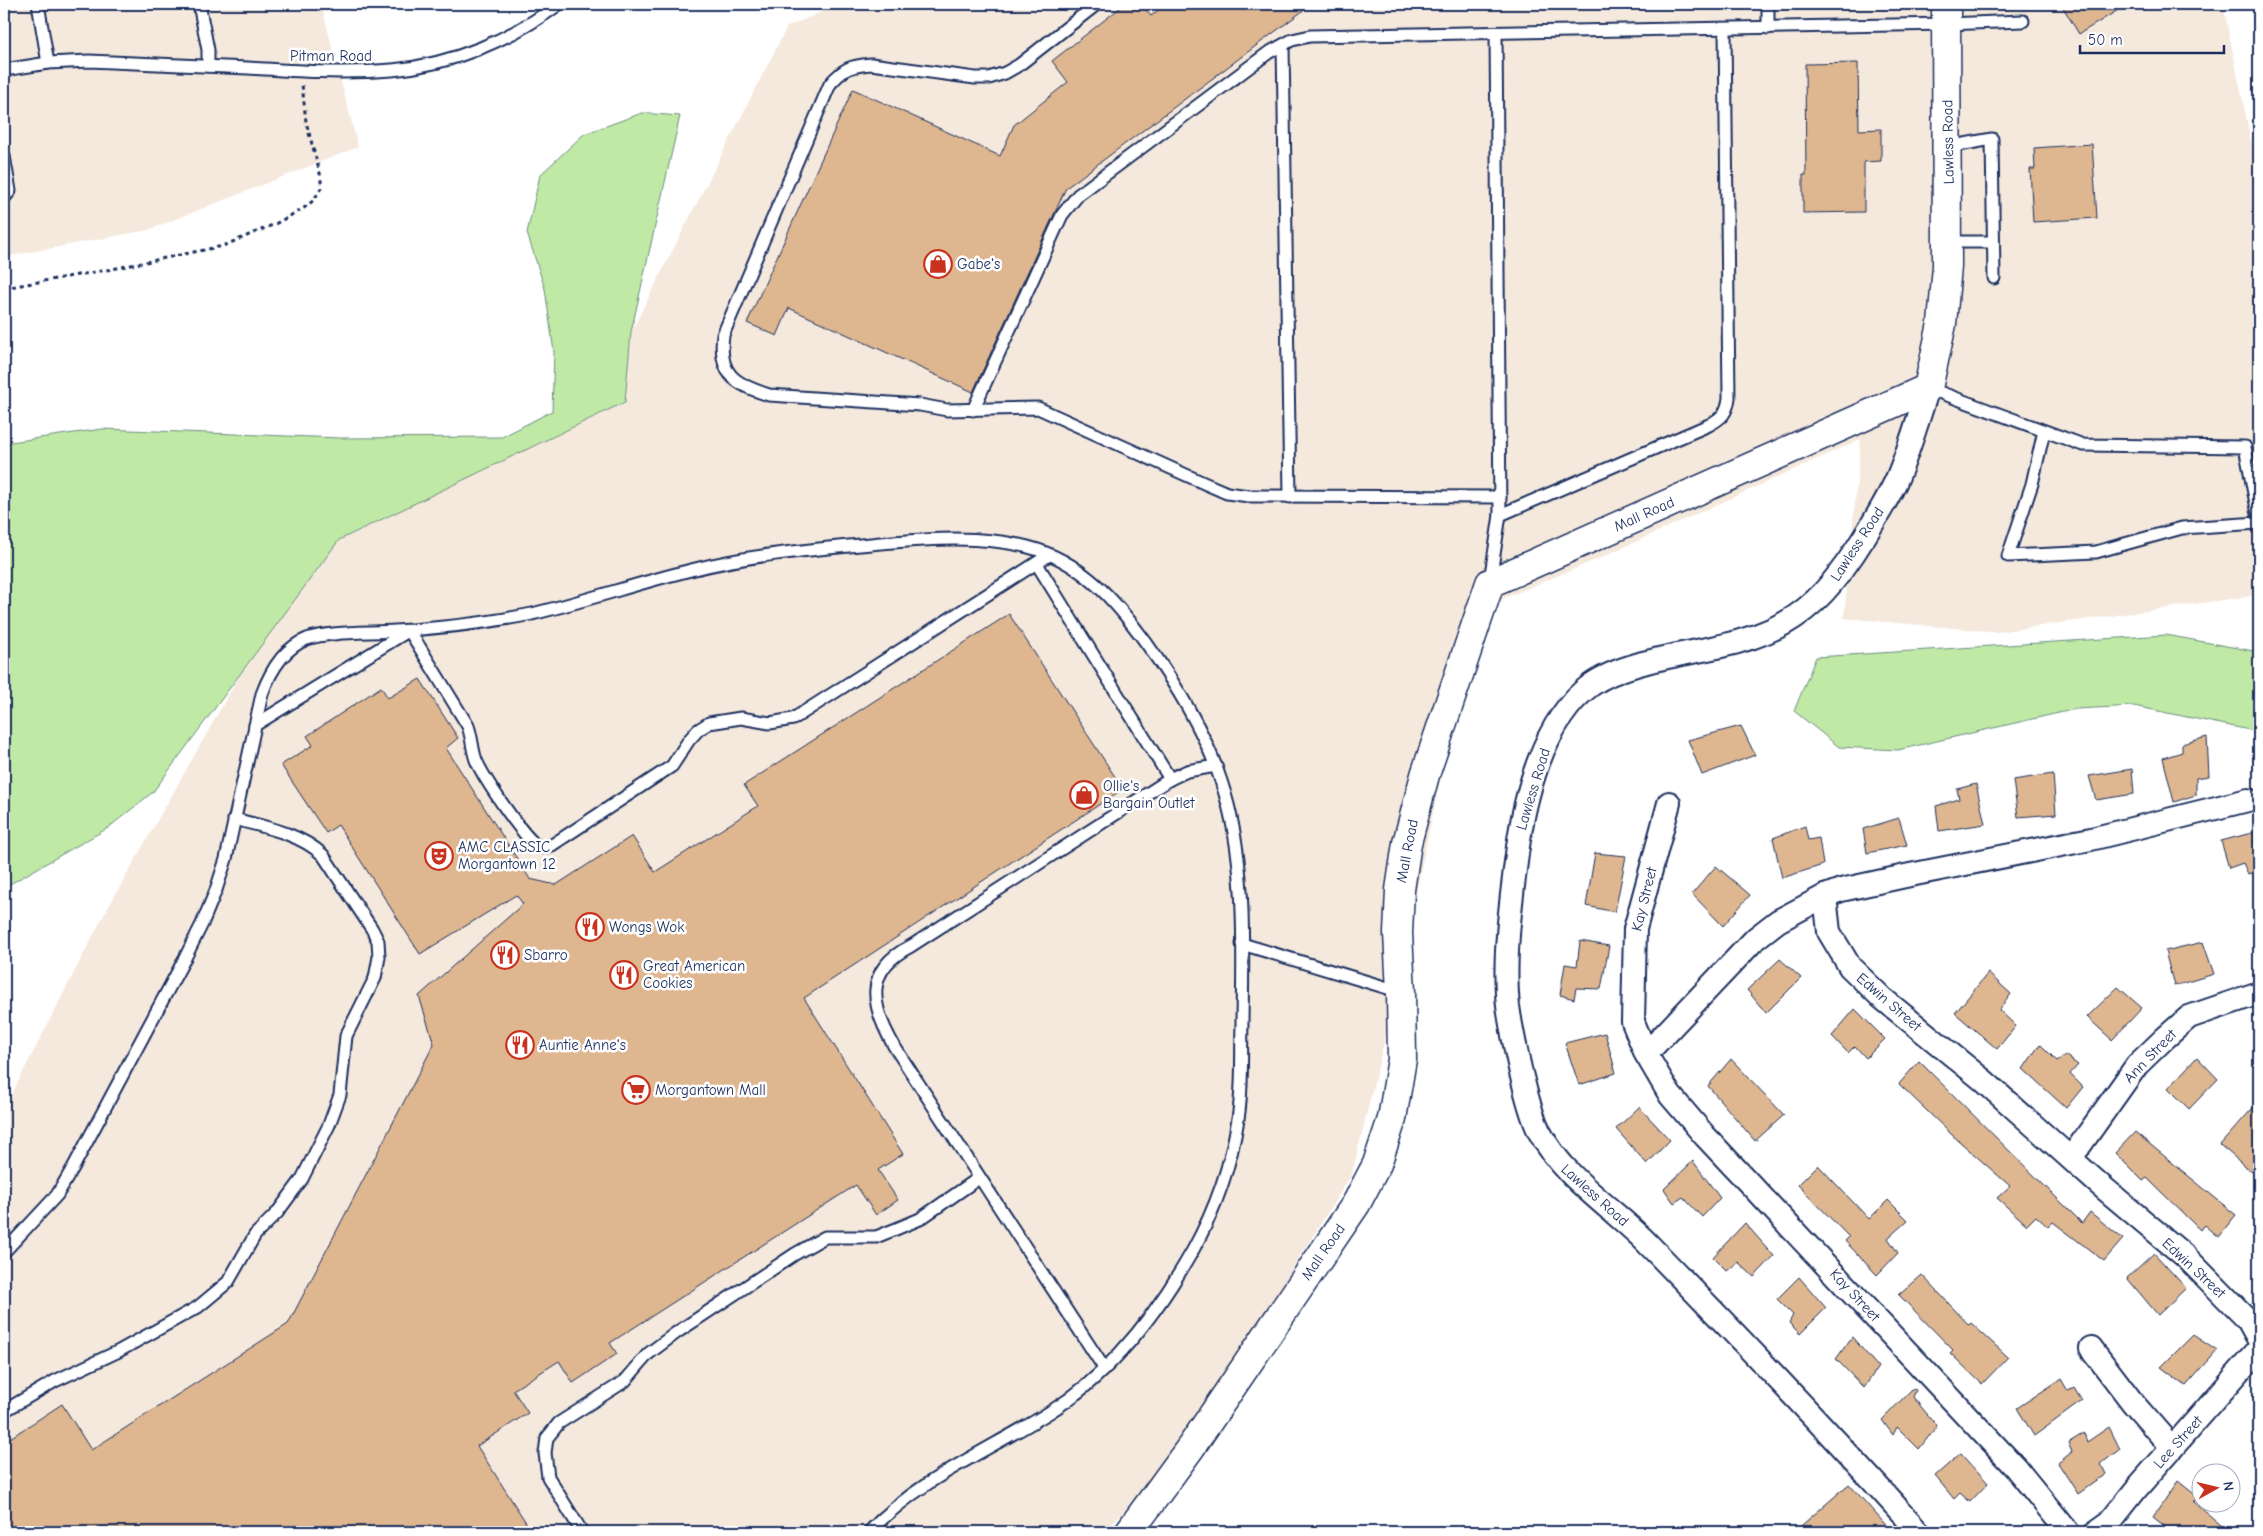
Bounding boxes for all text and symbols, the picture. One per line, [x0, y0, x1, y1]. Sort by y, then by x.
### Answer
scale bar [2080, 22, 2224, 54]
text: 50 m [2088, 31, 2123, 49]
street label: Pitman Road [290, 47, 372, 65]
street label: Lawless Road [1938, 100, 1958, 184]
shop icon: Gabe's [923, 249, 953, 279]
place label: Gabe's [957, 255, 1000, 273]
street label: Mall Road [1611, 493, 1677, 535]
street label: Lawless Road [1826, 504, 1888, 584]
street label: Lawless Road [1512, 746, 1554, 832]
place label: Ollie's Bargain Outlet [1103, 777, 1195, 812]
shop icon: Ollie's Bargain Outlet [1069, 780, 1099, 810]
street label: Mall Road [1392, 818, 1422, 884]
place label: AMC CLASSIC Morgantown 12 [458, 838, 556, 873]
theatre icon: AMC CLASSIC Morgantown 12 [424, 841, 454, 871]
street label: Kay Street [1627, 864, 1661, 933]
restaurant icon: Wongs Wok [575, 912, 605, 942]
place label: Wongs Wok [609, 918, 685, 936]
restaurant icon: Sbarro [490, 940, 520, 970]
place label: Sbarro [524, 946, 568, 964]
place label: Great American Cookies [643, 957, 745, 992]
restaurant icon: Great American Cookies [609, 960, 639, 990]
street label: Edwin Street [1853, 969, 1926, 1036]
street label: Ann Street [2120, 1025, 2181, 1087]
restaurant icon: Auntie Anne's [505, 1030, 535, 1060]
place label: Auntie Anne's [539, 1036, 626, 1054]
supermarket icon: Morgantown Mall [621, 1075, 651, 1105]
place label: Morgantown Mall [655, 1081, 766, 1099]
street label: Lawless Road [1558, 1160, 1632, 1230]
street label: Mall Road [1297, 1221, 1349, 1283]
street label: Edwin Street [2159, 1234, 2230, 1302]
street label: Kay Street [1826, 1265, 1884, 1326]
street label: Lee Street [2150, 1411, 2207, 1472]
north arrow [2190, 1464, 2240, 1514]
text: N [2219, 1481, 2237, 1492]

